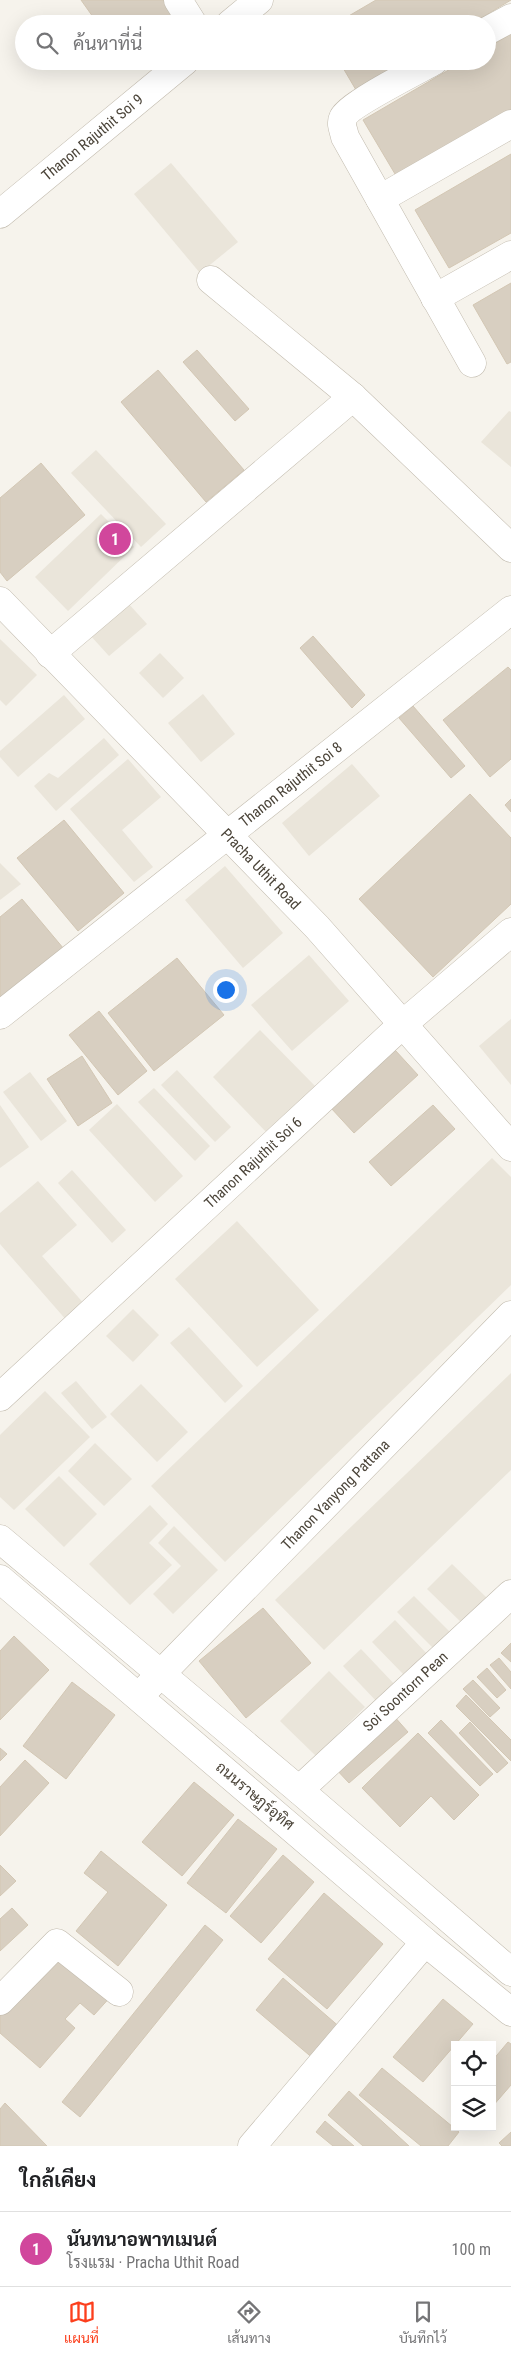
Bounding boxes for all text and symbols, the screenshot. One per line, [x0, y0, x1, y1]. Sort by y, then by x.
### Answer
search box [15, 15, 496, 70]
icon: search [33, 29, 61, 57]
text: ค้นหาที่นี่ [73, 32, 142, 55]
street label: Thanon Rajuthit Soi 9 [38, 90, 147, 185]
pin: 1 [99, 520, 131, 558]
street label: Thanon Rajuthit Soi 8 [236, 738, 346, 831]
street label: Pracha Uthit Road [217, 825, 304, 914]
your location [213, 977, 239, 1003]
street label: Thanon Rajuthit Soi 6 [201, 1113, 306, 1212]
street label: Thanon Yanyong Pattana [278, 1436, 393, 1554]
street label: Soi Soontorn Pean [359, 1648, 452, 1735]
street label: ถนนราษฏร์อุทิศ [211, 1757, 298, 1835]
map controls [451, 2041, 496, 2131]
button: locate [451, 2041, 496, 2086]
button: layers [451, 2086, 496, 2131]
text: ใกล้เคียง [20, 2168, 96, 2192]
text: นันทนาอพาทเมนต์ [67, 2228, 217, 2251]
text: 1 [32, 2240, 40, 2259]
text: 100 m [452, 2240, 491, 2259]
text: โรงแรม · Pracha Uthit Road [67, 2253, 239, 2272]
tab: แผนที่ [64, 2298, 99, 2346]
tab: เส้นทาง [227, 2298, 271, 2346]
tab: บันทึกไว้ [399, 2298, 447, 2346]

